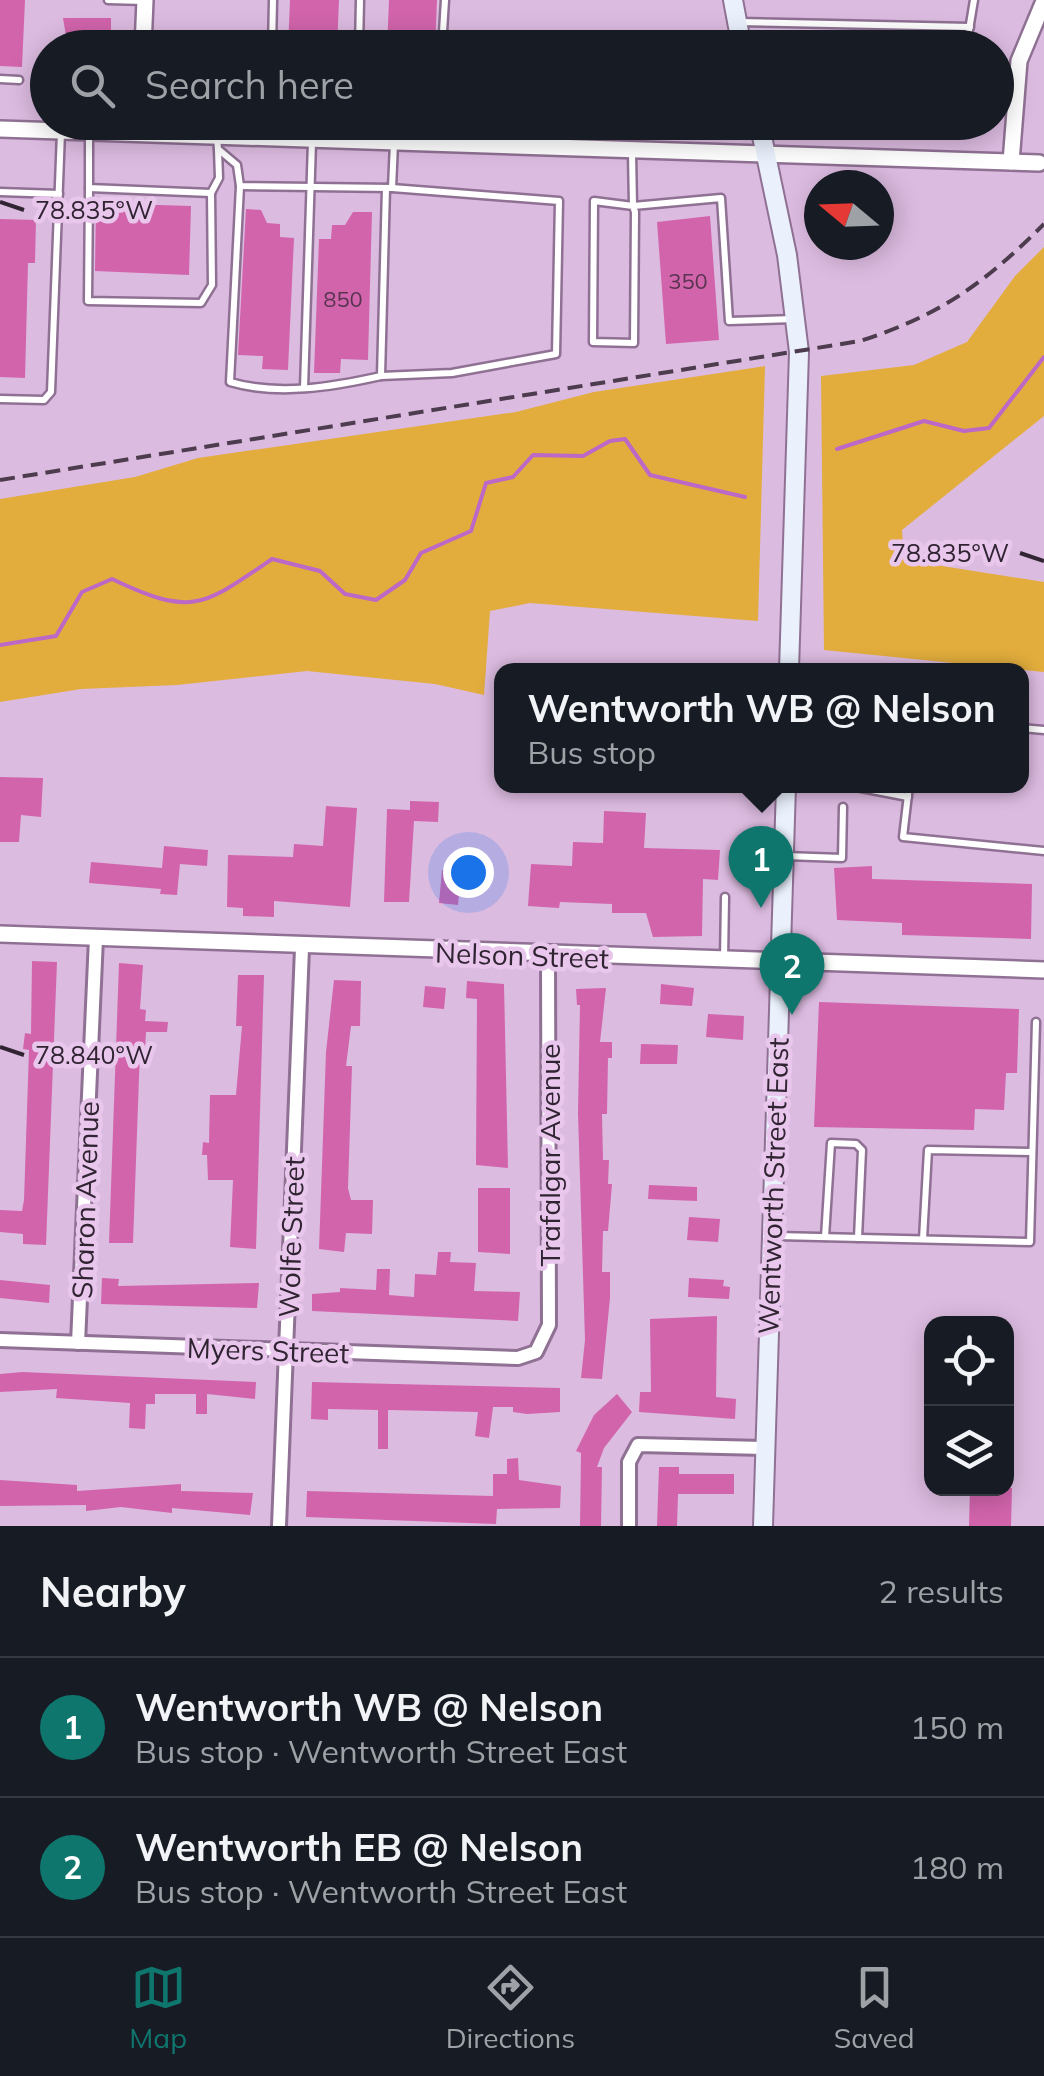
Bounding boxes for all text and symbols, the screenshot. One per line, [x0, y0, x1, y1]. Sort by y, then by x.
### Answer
search box [30, 30, 1014, 140]
icon: search [65, 58, 120, 113]
text: Search here [145, 61, 354, 109]
north arrow [804, 170, 894, 260]
text: 78.835°W [35, 194, 153, 225]
house number: 350 [668, 267, 708, 295]
house number: 850 [323, 285, 363, 313]
text: 78.835°W [891, 537, 1009, 568]
popup [494, 663, 1029, 793]
text: Wentworth WB @ Nelson [527, 684, 996, 732]
text: Bus stop [527, 732, 656, 772]
pin: 1 [728, 826, 794, 908]
your location [443, 847, 494, 898]
pin: 2 [760, 932, 824, 1015]
street label: Nelson Street [435, 934, 610, 976]
street label: Wentworth Street East [750, 1037, 796, 1335]
text: 78.840°W [35, 1039, 153, 1070]
street label: Trafalgar Avenue [532, 1043, 567, 1267]
street label: Sharon Avenue [64, 1101, 106, 1299]
street label: Wolfe Street [271, 1156, 311, 1318]
map controls [924, 1316, 1014, 1496]
button: locate [924, 1316, 1014, 1406]
street label: Myers Street [186, 1330, 350, 1370]
button: layers [924, 1406, 1014, 1496]
text: Nearby [40, 1565, 186, 1618]
text: 2 results [879, 1571, 1004, 1611]
text: Wentworth WB @ Nelson [135, 1683, 603, 1731]
text: 1 [63, 1707, 82, 1747]
text: 150 m [910, 1707, 1004, 1747]
text: Bus stop · Wentworth Street East [135, 1731, 627, 1771]
text: Wentworth EB @ Nelson [135, 1823, 583, 1871]
text: 2 [63, 1847, 82, 1887]
text: 180 m [910, 1847, 1004, 1887]
text: Bus stop · Wentworth Street East [135, 1871, 627, 1911]
tab: Map [129, 1960, 187, 2055]
tab: Directions [446, 1960, 575, 2055]
tab: Saved [834, 1960, 915, 2055]

